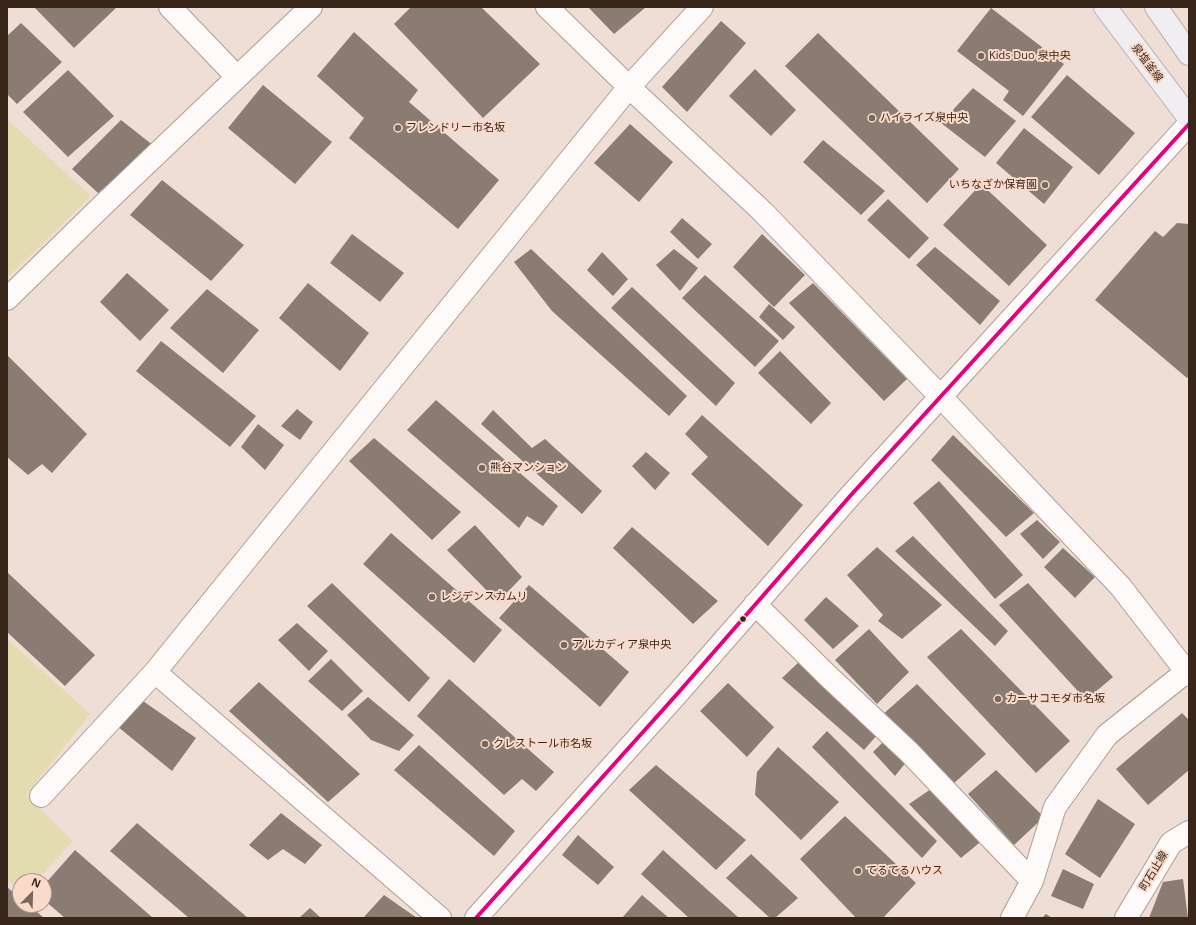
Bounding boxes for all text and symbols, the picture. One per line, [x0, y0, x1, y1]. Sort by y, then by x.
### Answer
street label: 泉塩釜線 [1128, 41, 1166, 85]
place label: Kids Duo 泉中央 [989, 49, 1071, 63]
marker: Kids Duo 泉中央 [976, 51, 986, 61]
place label: ハイライズ泉中央 [880, 111, 968, 125]
marker: ハイライズ泉中央 [867, 113, 877, 123]
place label: フレンドリー市名坂 [406, 121, 505, 135]
marker: フレンドリー市名坂 [393, 123, 403, 133]
place label: いちなざか保育園 [949, 178, 1037, 192]
marker: いちなざか保育園 [1040, 180, 1050, 190]
place label: 熊谷マンション [490, 461, 567, 475]
marker: 熊谷マンション [477, 463, 487, 473]
place label: レジデンスカムリ [440, 590, 528, 604]
marker: レジデンスカムリ [427, 592, 437, 602]
unlabelled marker [738, 614, 748, 624]
place label: アルカディア泉中央 [572, 638, 671, 652]
marker: アルカディア泉中央 [559, 640, 569, 650]
place label: カーサコモダ市名坂 [1006, 692, 1105, 706]
marker: カーサコモダ市名坂 [993, 694, 1003, 704]
place label: クレストール市名坂 [493, 737, 592, 751]
marker: クレストール市名坂 [480, 739, 490, 749]
street label: 町石止線 [1137, 849, 1171, 893]
place label: てるてるハウス [866, 864, 943, 878]
marker: てるてるハウス [853, 866, 863, 876]
north arrow [12, 873, 52, 913]
text: N [29, 874, 44, 891]

